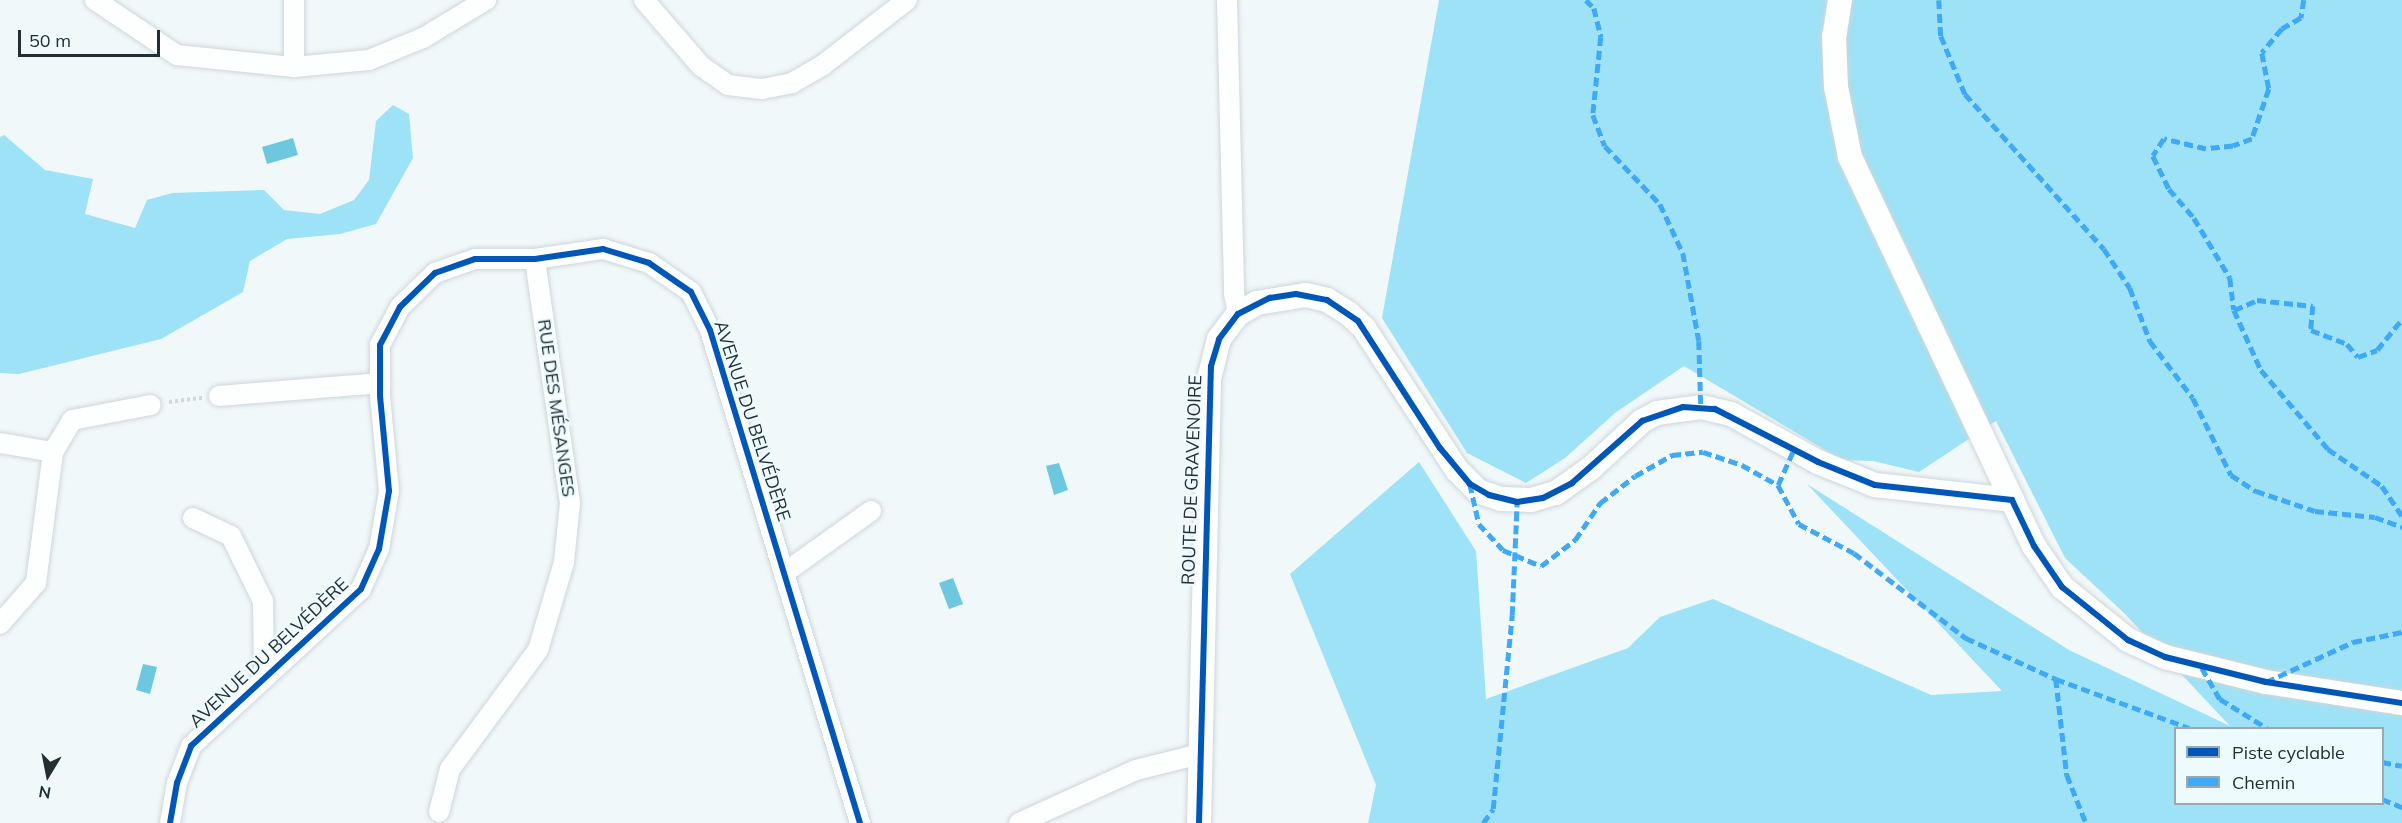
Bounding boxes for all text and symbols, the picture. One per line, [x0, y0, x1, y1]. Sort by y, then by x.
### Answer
scale bar [21, 18, 164, 56]
text: 50 m [29, 29, 71, 52]
street label: RUE DES MÉSANGES [533, 318, 579, 498]
street label: AVENUE DU BELVÉDÈRE [709, 318, 795, 524]
street label: ROUTE DE GRAVENOIRE [1178, 375, 1206, 585]
street label: AVENUE DU BELVÉDÈRE [185, 574, 353, 732]
legend [2174, 727, 2384, 805]
text: Piste cyclable [2232, 741, 2345, 764]
north arrow [18, 745, 78, 805]
text: Chemin [2232, 771, 2295, 794]
text: N [37, 782, 53, 804]

